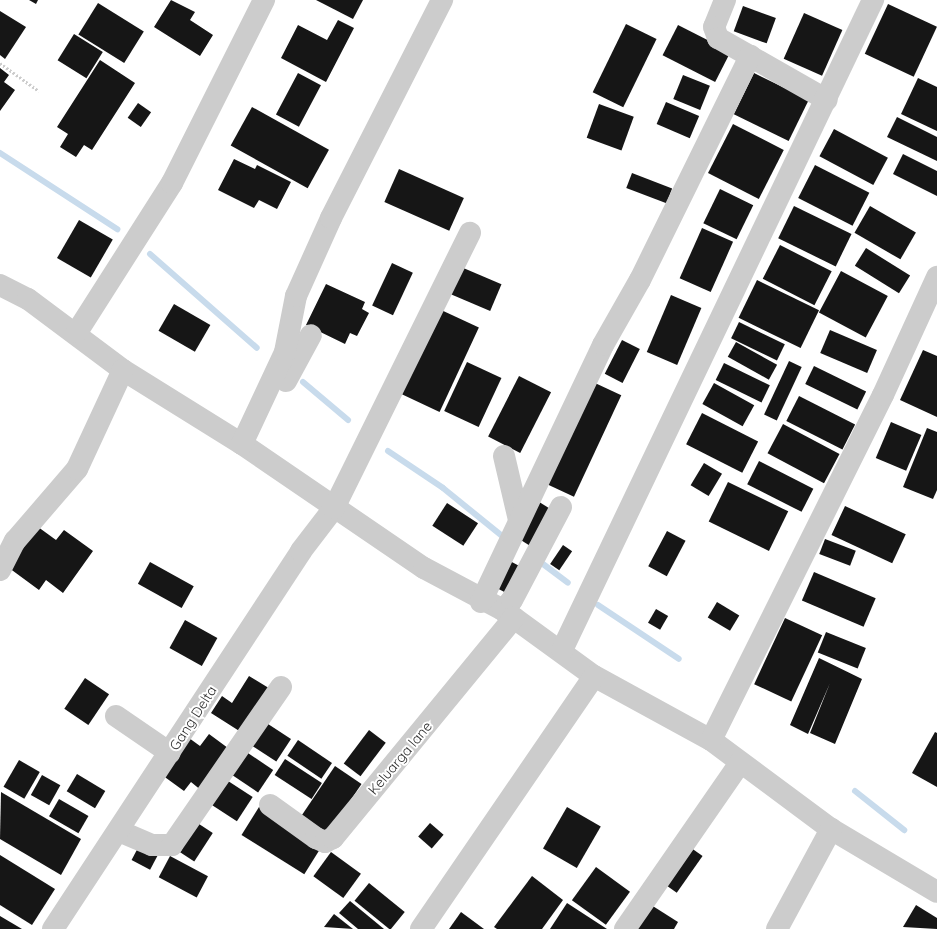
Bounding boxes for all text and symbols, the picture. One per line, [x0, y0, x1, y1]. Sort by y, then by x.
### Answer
street label: Gang Delta [166, 683, 220, 753]
street label: Keluarga lane [364, 718, 436, 798]

